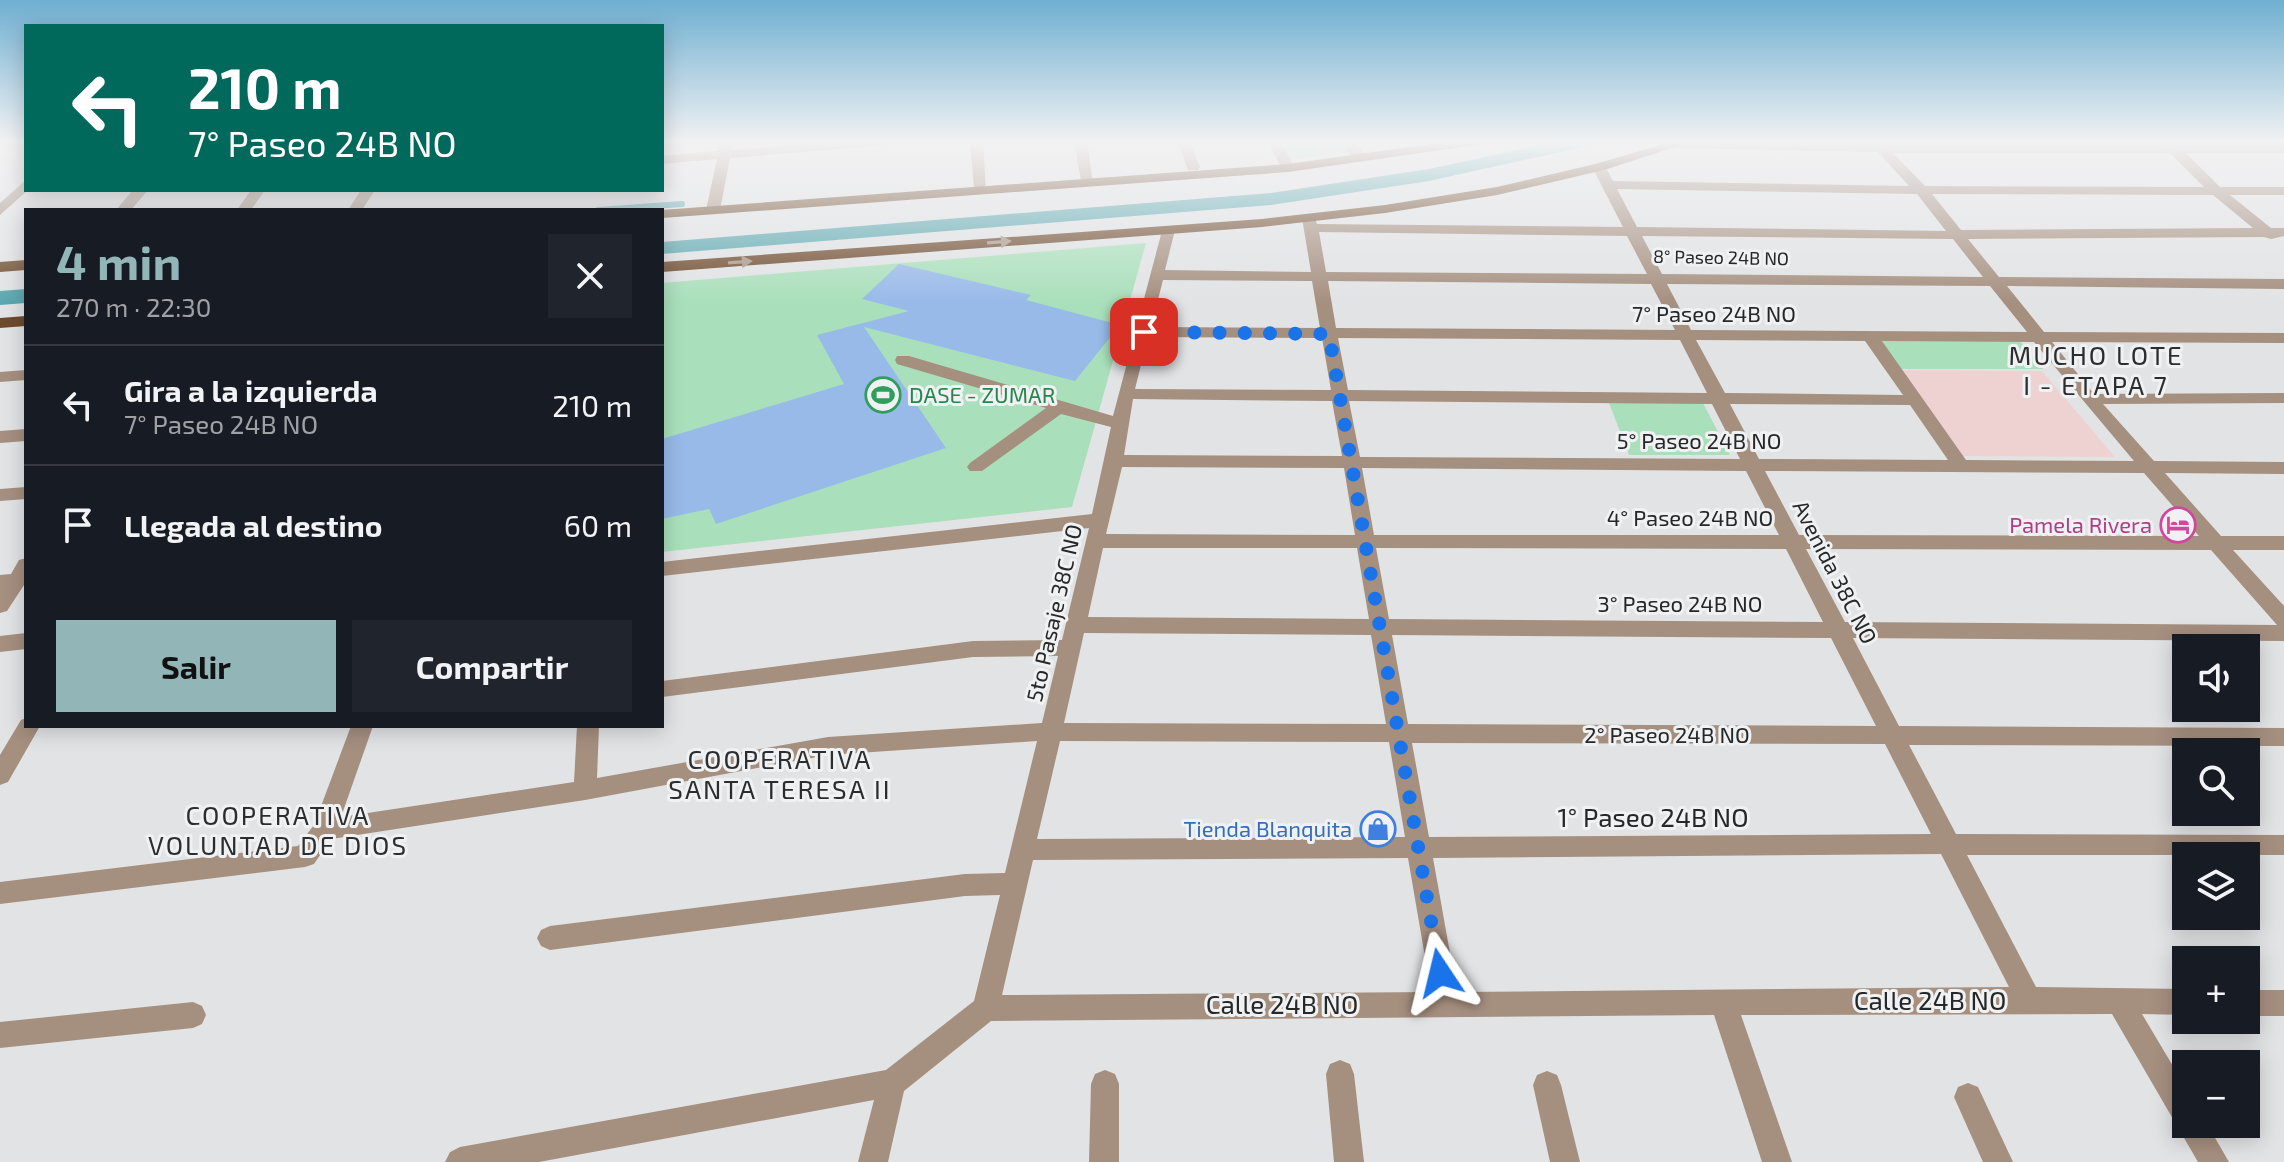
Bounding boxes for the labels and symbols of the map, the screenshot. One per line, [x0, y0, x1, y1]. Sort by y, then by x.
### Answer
one-way arrow [987, 235, 1012, 248]
street label: 8° Paseo 24B NO [1653, 245, 1789, 269]
one-way arrow [728, 255, 753, 268]
pin [1110, 298, 1178, 366]
street label: 7° Paseo 24B NO [1632, 300, 1796, 326]
district label: MUCHO LOTE I - ETAPA 7 [2008, 339, 2184, 400]
sports icon: DASE - ZUMAR [864, 376, 902, 414]
place label: DASE - ZUMAR [909, 381, 1055, 407]
street label: 5° Paseo 24B NO [1617, 427, 1781, 453]
street label: Avenida 38C NO [1789, 495, 1883, 648]
street label: 4° Paseo 24B NO [1607, 504, 1773, 530]
hotel icon: Pamela Rivera [2159, 506, 2197, 544]
place label: Pamela Rivera [2009, 511, 2152, 537]
street label: 5to Pasaje 38C NO [1020, 522, 1087, 704]
street label: 3° Paseo 24B NO [1597, 590, 1763, 616]
street label: 2° Paseo 24B NO [1584, 721, 1750, 747]
district label: COOPERATIVA SANTA TERESA II [668, 743, 892, 804]
district label: COOPERATIVA VOLUNTAD DE DIOS [148, 799, 408, 860]
street label: 1° Paseo 24B NO [1557, 801, 1749, 832]
shop icon: Tienda Blanquita [1359, 810, 1397, 848]
place label: Tienda Blanquita [1184, 815, 1352, 841]
position arrow [1398, 931, 1482, 1015]
street label: Calle 24B NO [1854, 984, 2006, 1015]
street label: Calle 24B NO [1206, 988, 1358, 1019]

